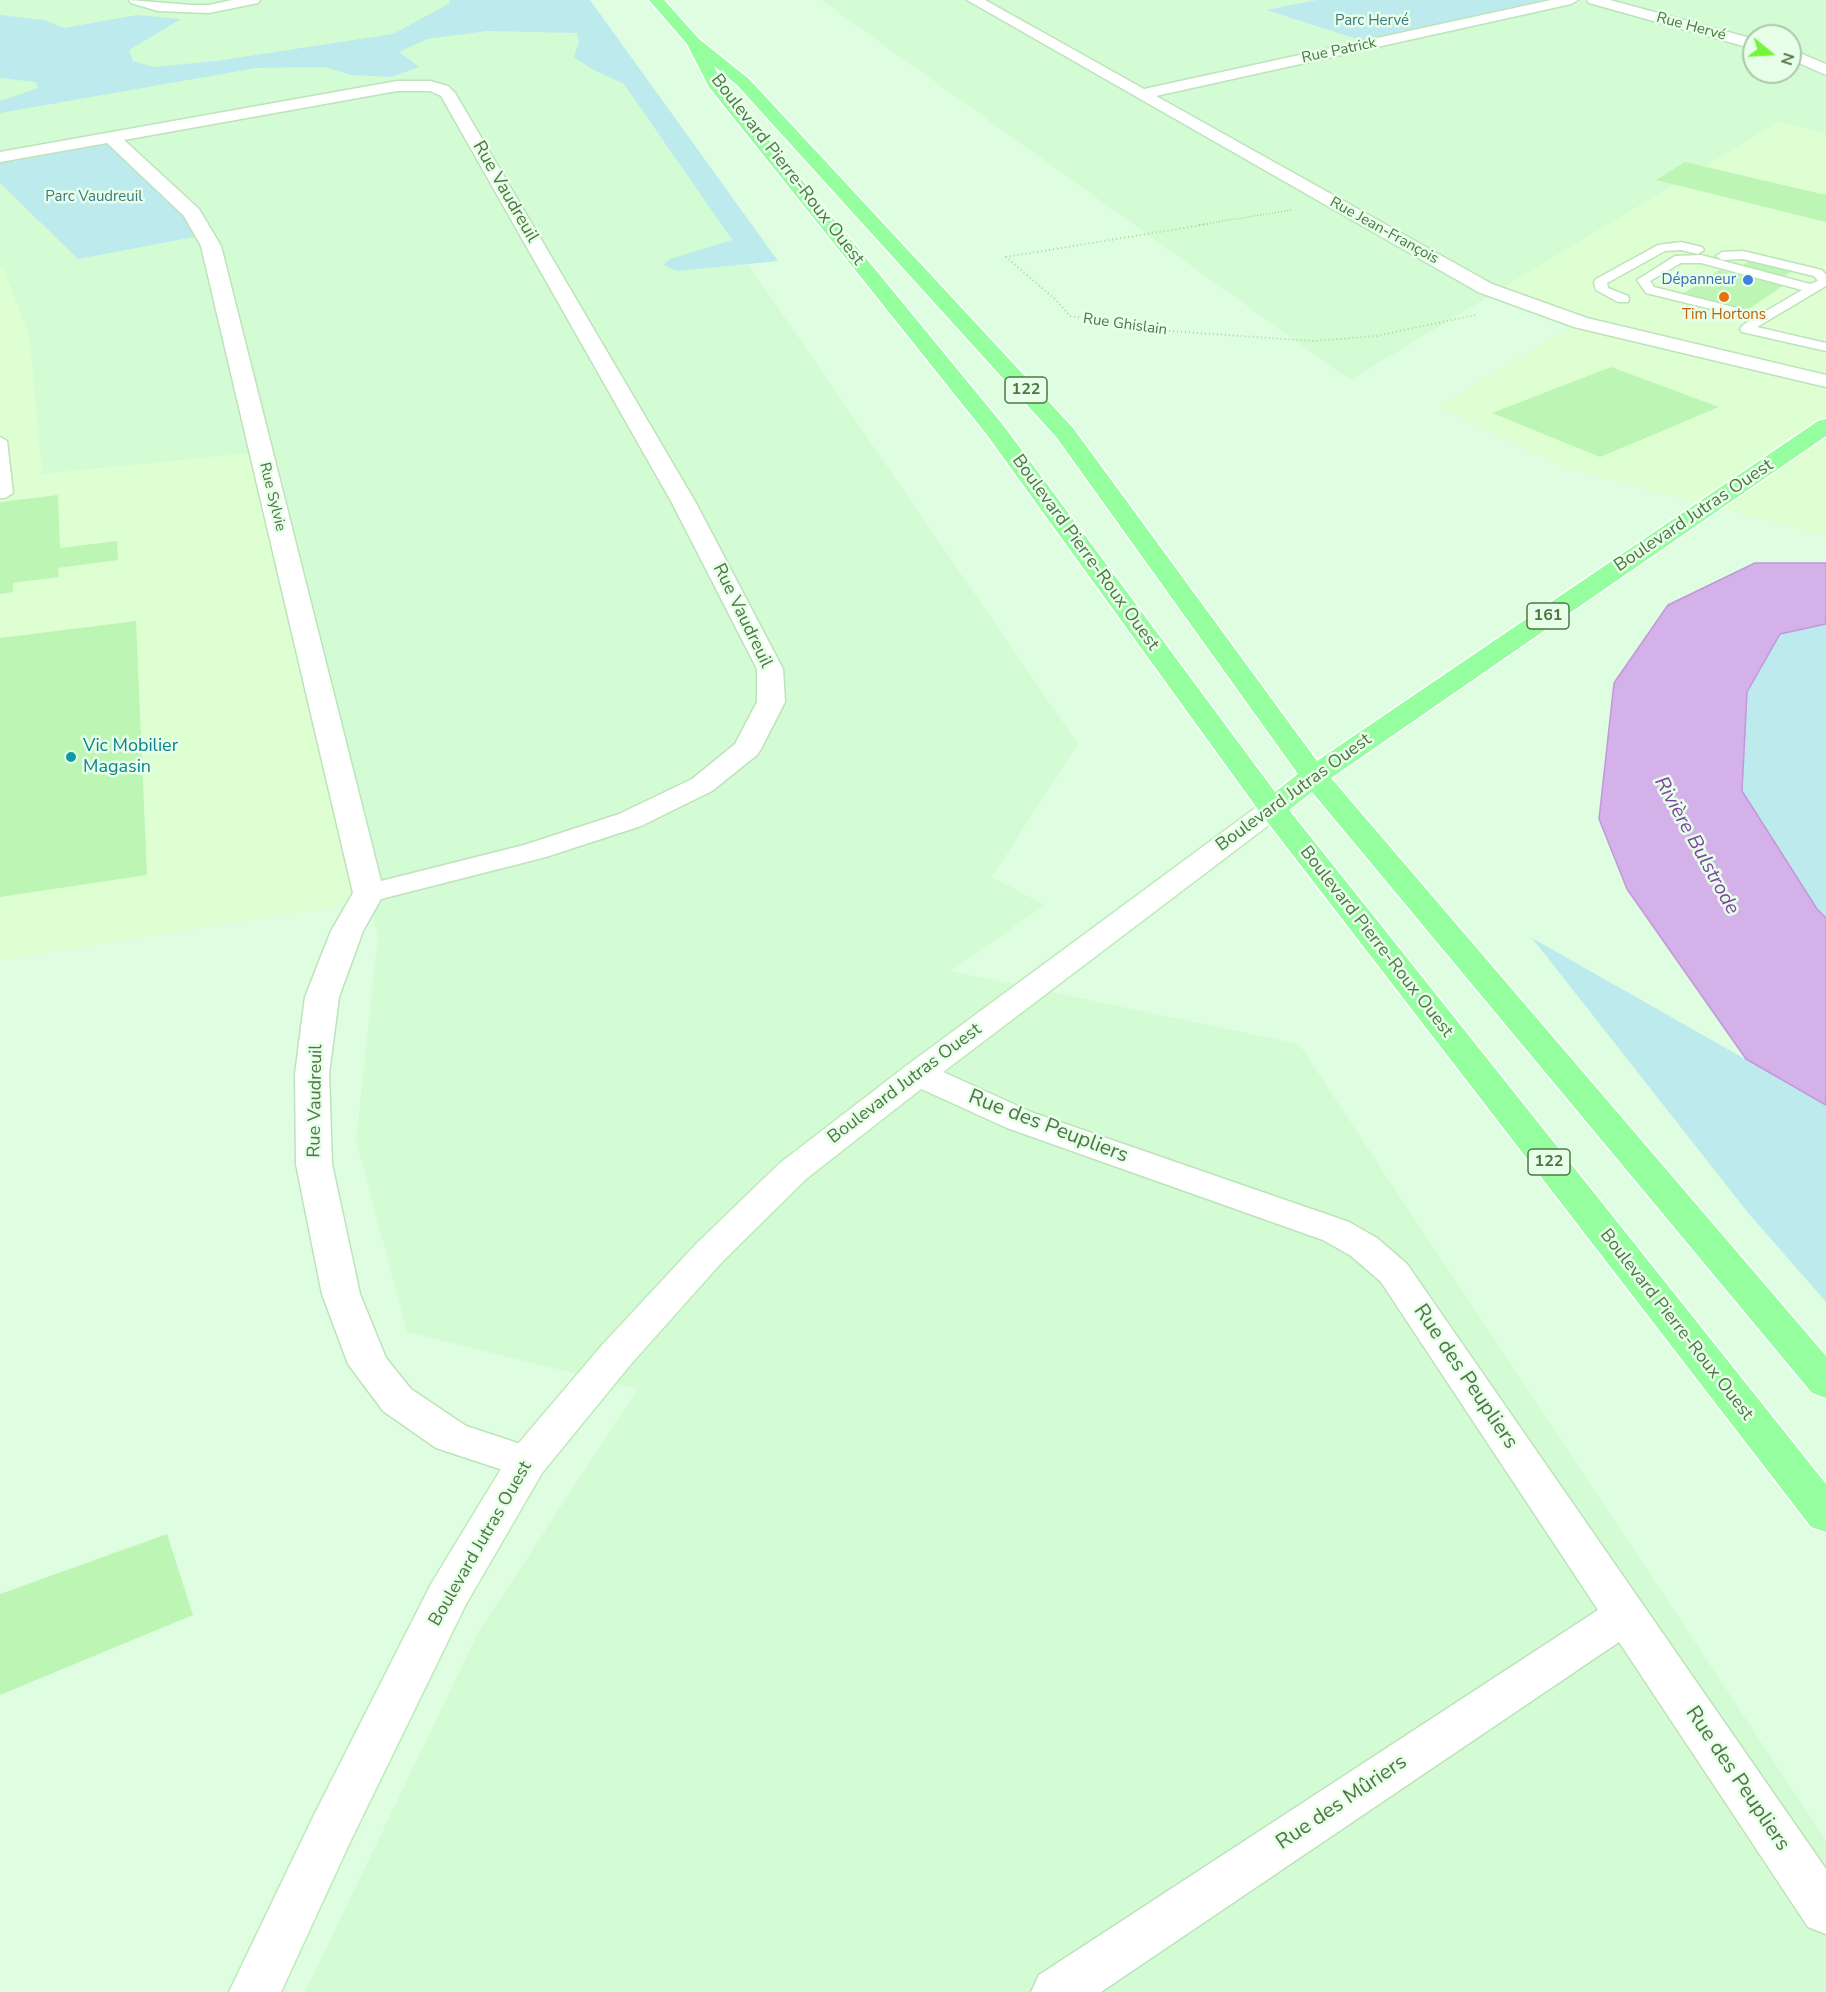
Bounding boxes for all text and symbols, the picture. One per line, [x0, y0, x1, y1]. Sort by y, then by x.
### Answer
street label: Rue Hervé [1654, 9, 1728, 45]
park label: Parc Hervé [1335, 12, 1409, 30]
north arrow [1742, 24, 1802, 84]
street label: Rue Patrick [1300, 34, 1378, 68]
text: N [1775, 50, 1800, 68]
street label: Boulevard Pierre-Roux Ouest [706, 70, 868, 270]
street label: Rue Vaudreuil [467, 138, 543, 246]
park label: Parc Vaudreuil [45, 188, 143, 206]
street label: Rue Jean-François [1326, 194, 1442, 268]
place label: Dépanneur [1661, 271, 1736, 289]
marker: Dépanneur [1741, 273, 1755, 287]
marker: Tim Hortons [1717, 290, 1731, 304]
place label: Tim Hortons [1682, 306, 1766, 324]
street label: Rue Ghislain [1082, 310, 1168, 340]
road number: 122 [1005, 377, 1047, 403]
street label: Boulevard Pierre-Roux Ouest [1007, 451, 1163, 655]
street label: Boulevard Jutras Ouest [1611, 455, 1777, 577]
street label: Rue Sylvie [255, 461, 289, 533]
street label: Rue Vaudreuil [707, 560, 777, 672]
road number: 161 [1527, 603, 1569, 629]
street label: Boulevard Jutras Ouest [1212, 729, 1376, 857]
place label: Vic Mobilier Magasin [83, 736, 178, 778]
marker: Vic Mobilier Magasin [64, 750, 78, 764]
water label: Rivière Bulstrode [1648, 773, 1744, 919]
street label: Boulevard Pierre-Roux Ouest [1295, 842, 1457, 1042]
street label: Boulevard Jutras Ouest [824, 1019, 986, 1149]
street label: Rue Vaudreuil [304, 1044, 328, 1158]
street label: Rue des Peupliers [965, 1085, 1131, 1169]
road number: 122 [1528, 1149, 1570, 1175]
street label: Boulevard Pierre-Roux Ouest [1595, 1225, 1757, 1425]
street label: Rue des Peupliers [1407, 1300, 1523, 1454]
street label: Boulevard Jutras Ouest [425, 1458, 537, 1630]
street label: Rue des Peupliers [1679, 1702, 1795, 1856]
street label: Rue des Mûriers [1272, 1750, 1412, 1856]

